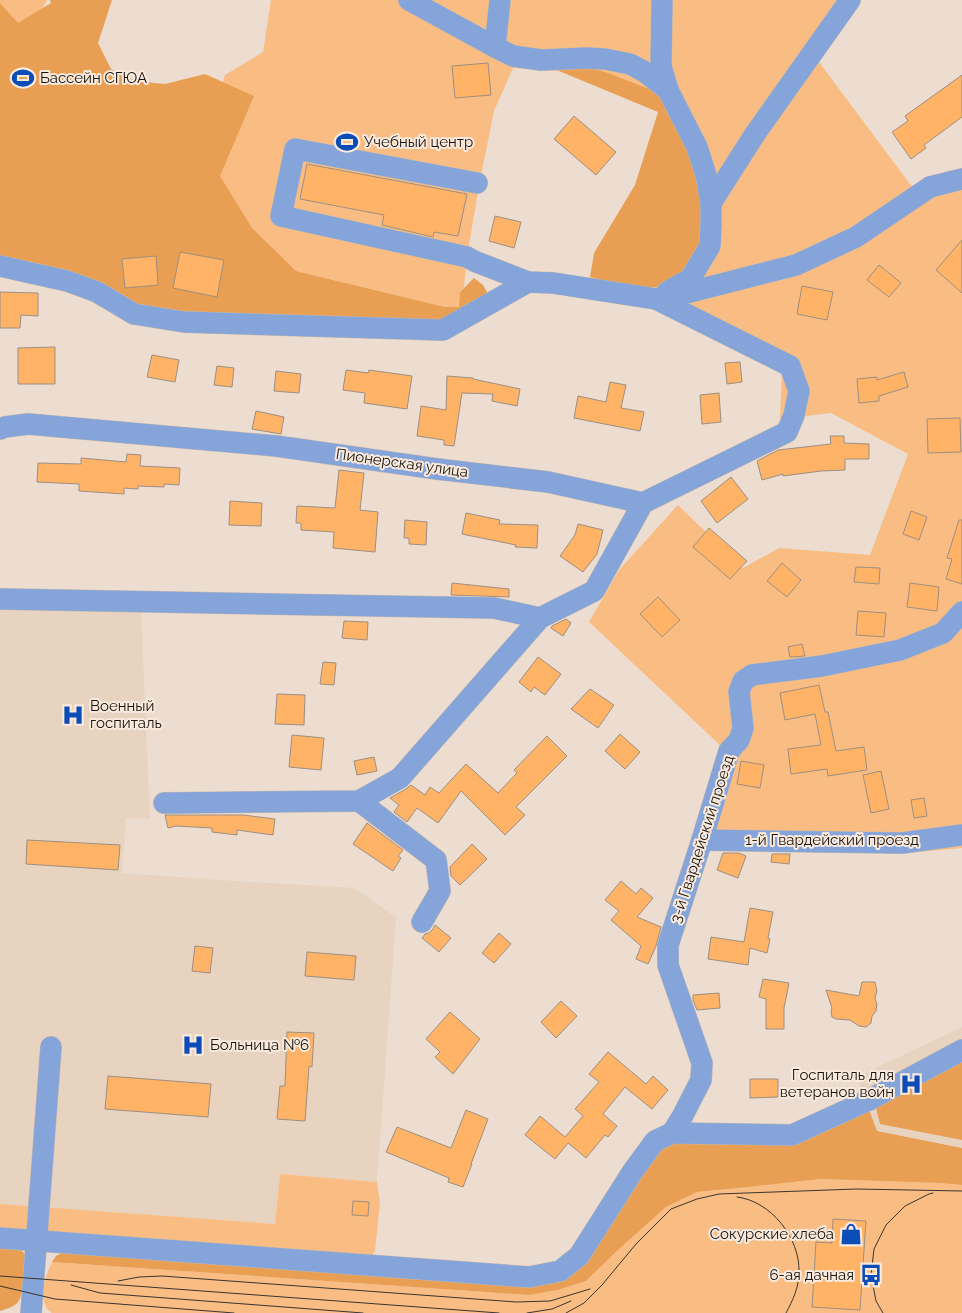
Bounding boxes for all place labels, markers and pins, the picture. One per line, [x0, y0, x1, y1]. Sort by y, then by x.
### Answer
sports icon: Бассейн СГЮА [10, 65, 36, 91]
place label: Бассейн СГЮА [40, 69, 147, 87]
sports icon: Учебный центр [334, 129, 360, 155]
place label: Учебный центр [364, 133, 473, 151]
place label: Военный госпиталь [90, 697, 162, 732]
hospital icon: Военный госпиталь [60, 702, 86, 728]
hospital icon: Больница №6 [180, 1032, 206, 1058]
place label: Больница №6 [210, 1036, 309, 1054]
place label: Госпиталь для ветеранов войн [780, 1066, 894, 1101]
hospital icon: Госпиталь для ветеранов войн [898, 1071, 924, 1097]
shop icon: Сокурские хлеба [838, 1221, 864, 1247]
place label: Сокурские хлеба [710, 1225, 834, 1243]
bus stop icon: 6-ая дачная [858, 1262, 884, 1288]
place label: 6-ая дачная [770, 1266, 854, 1284]

